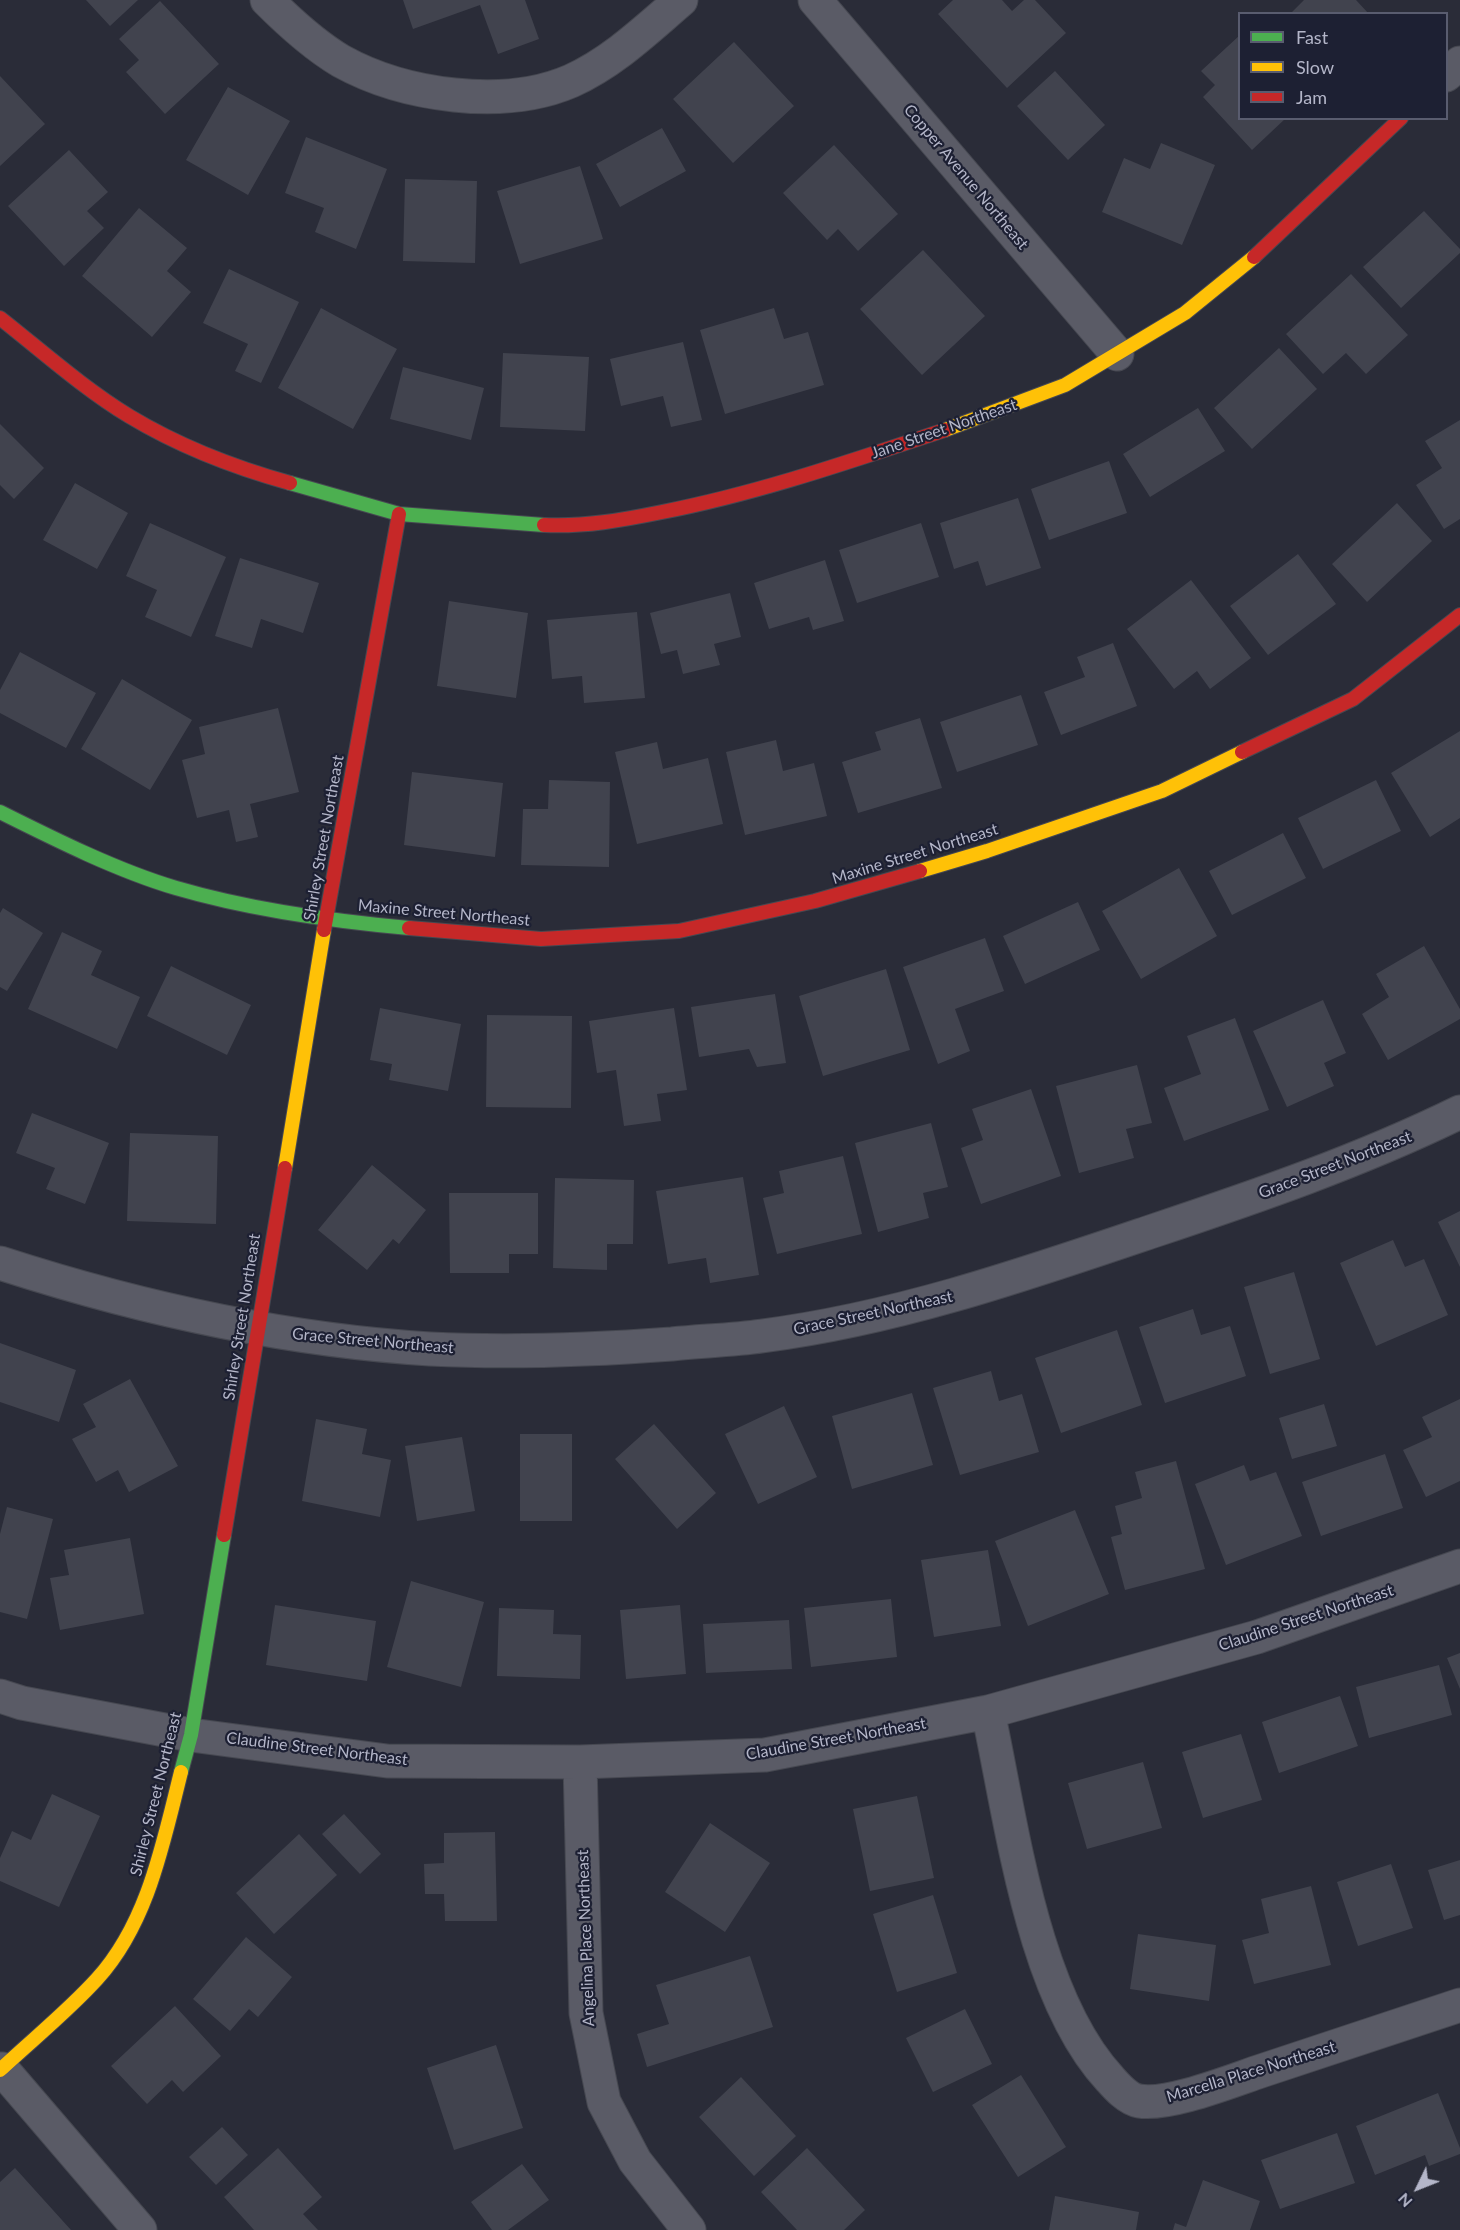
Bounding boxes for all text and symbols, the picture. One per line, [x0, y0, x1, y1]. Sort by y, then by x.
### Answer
legend [1238, 12, 1448, 120]
text: Fast [1296, 26, 1328, 48]
text: Slow [1296, 56, 1334, 78]
text: Jam [1296, 86, 1327, 108]
street label: Copper Avenue Northeast [900, 101, 1032, 253]
street label: Jane Street Northeast [869, 395, 1019, 463]
street label: Shirley Street Northeast [300, 753, 348, 923]
street label: Maxine Street Northeast [830, 820, 1000, 888]
street label: Maxine Street Northeast [357, 896, 531, 930]
street label: Grace Street Northeast [1256, 1127, 1414, 1203]
street label: Shirley Street Northeast [219, 1232, 265, 1402]
street label: Grace Street Northeast [792, 1287, 954, 1339]
street label: Grace Street Northeast [291, 1324, 455, 1358]
street label: Claudine Street Northeast [1216, 1581, 1396, 1655]
street label: Shirley Street Northeast [126, 1710, 186, 1878]
street label: Claudine Street Northeast [745, 1714, 927, 1764]
street label: Claudine Street Northeast [225, 1728, 409, 1770]
street label: Angelina Place Northeast [573, 1849, 599, 2027]
street label: Marcella Place Northeast [1164, 2037, 1338, 2107]
north arrow [1388, 2158, 1448, 2218]
text: N [1393, 2190, 1416, 2212]

